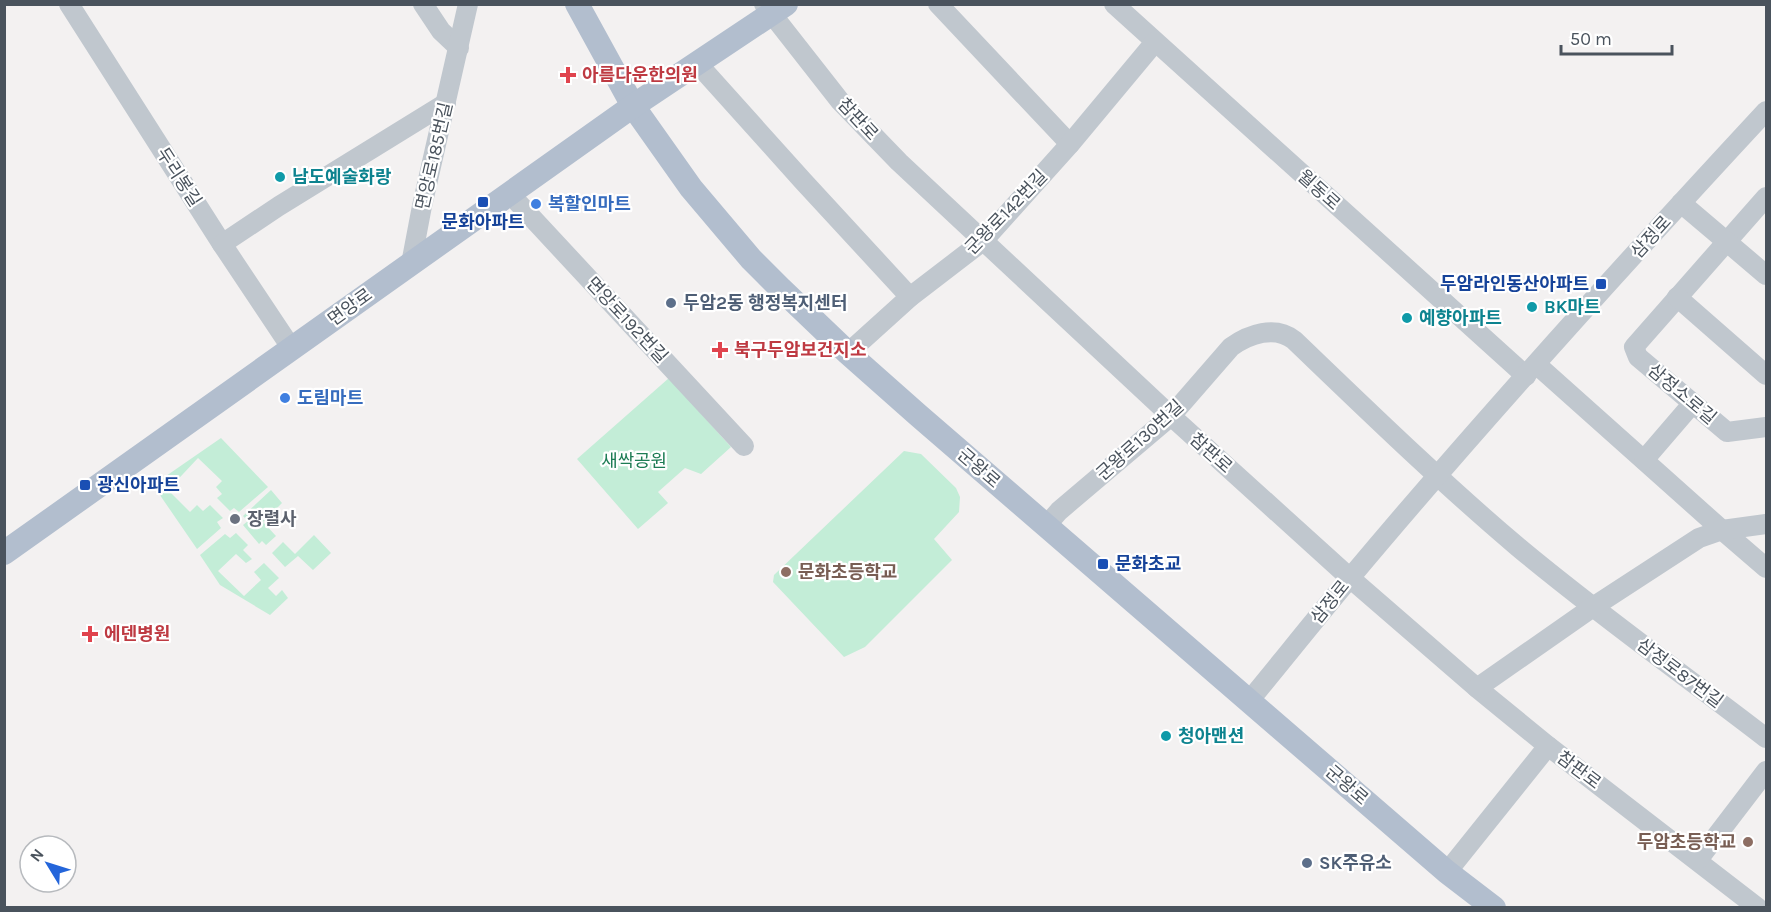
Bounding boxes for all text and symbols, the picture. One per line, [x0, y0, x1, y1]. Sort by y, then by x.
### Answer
scale bar [1561, 18, 1672, 56]
text: 50 m [1570, 28, 1612, 50]
place label: 아름다운한의원 [582, 64, 698, 86]
marker: 아름다운한의원 [559, 66, 577, 84]
street label: 참판로 [833, 93, 883, 145]
street label: 면앙로185번길 [411, 100, 457, 212]
street label: 두리봉길 [152, 143, 206, 211]
street label: 군왕로142번길 [960, 165, 1052, 259]
street label: 월동로 [1293, 165, 1345, 215]
place label: 남도예술화랑 [292, 166, 392, 188]
marker: 남도예술화랑 [273, 170, 287, 184]
place label: 복할인마트 [548, 193, 631, 215]
marker: 문화아파트 [476, 195, 490, 209]
marker: 복할인마트 [529, 197, 543, 211]
place label: 문화아파트 [442, 211, 524, 233]
street label: 삼정로 [1626, 211, 1676, 263]
street label: 면앙로192번길 [582, 272, 672, 368]
place label: 두암라인동산아파트 [1440, 273, 1589, 295]
marker: 두암라인동산아파트 [1594, 277, 1608, 291]
street label: 면앙로 [323, 283, 377, 331]
place label: 두암2동 행정복지센터 [683, 292, 847, 314]
marker: 두암2동 행정복지센터 [664, 296, 678, 310]
place label: BK마트 [1544, 296, 1601, 318]
marker: BK마트 [1525, 300, 1539, 314]
place label: 예향아파트 [1419, 307, 1502, 329]
marker: 예향아파트 [1400, 311, 1414, 325]
place label: 북구두암보건지소 [734, 339, 866, 361]
marker: 북구두암보건지소 [711, 341, 729, 359]
street label: 삼정소로길 [1643, 359, 1721, 429]
place label: 도림마트 [297, 387, 363, 409]
marker: 도림마트 [278, 391, 292, 405]
street label: 군왕로130번길 [1092, 395, 1188, 485]
street label: 참판로 [1185, 428, 1237, 478]
street label: 군왕로 [953, 443, 1005, 493]
park label: 새싹공원 [601, 450, 667, 472]
place label: 광신아파트 [97, 474, 180, 496]
marker: 광신아파트 [78, 478, 92, 492]
place label: 장렬사 [247, 508, 297, 530]
marker: 장렬사 [228, 512, 242, 526]
place label: 문화초교 [1115, 553, 1181, 575]
marker: 문화초교 [1096, 557, 1110, 571]
place label: 문화초등학교 [798, 561, 897, 583]
marker: 문화초등학교 [779, 565, 793, 579]
street label: 삼정로 [1306, 576, 1354, 628]
place label: 에덴병원 [104, 623, 170, 645]
marker: 에덴병원 [81, 625, 99, 643]
street label: 삼정로87번길 [1633, 633, 1727, 713]
place label: 청아맨션 [1178, 725, 1244, 747]
marker: 청아맨션 [1159, 729, 1173, 743]
street label: 참판로 [1553, 746, 1605, 794]
street label: 군왕로 [1321, 760, 1373, 810]
place label: 두암초등학교 [1637, 831, 1736, 853]
north arrow [18, 834, 78, 894]
marker: 두암초등학교 [1741, 835, 1755, 849]
text: N [26, 845, 48, 865]
place label: SK주유소 [1319, 852, 1392, 874]
marker: SK주유소 [1300, 856, 1314, 870]

